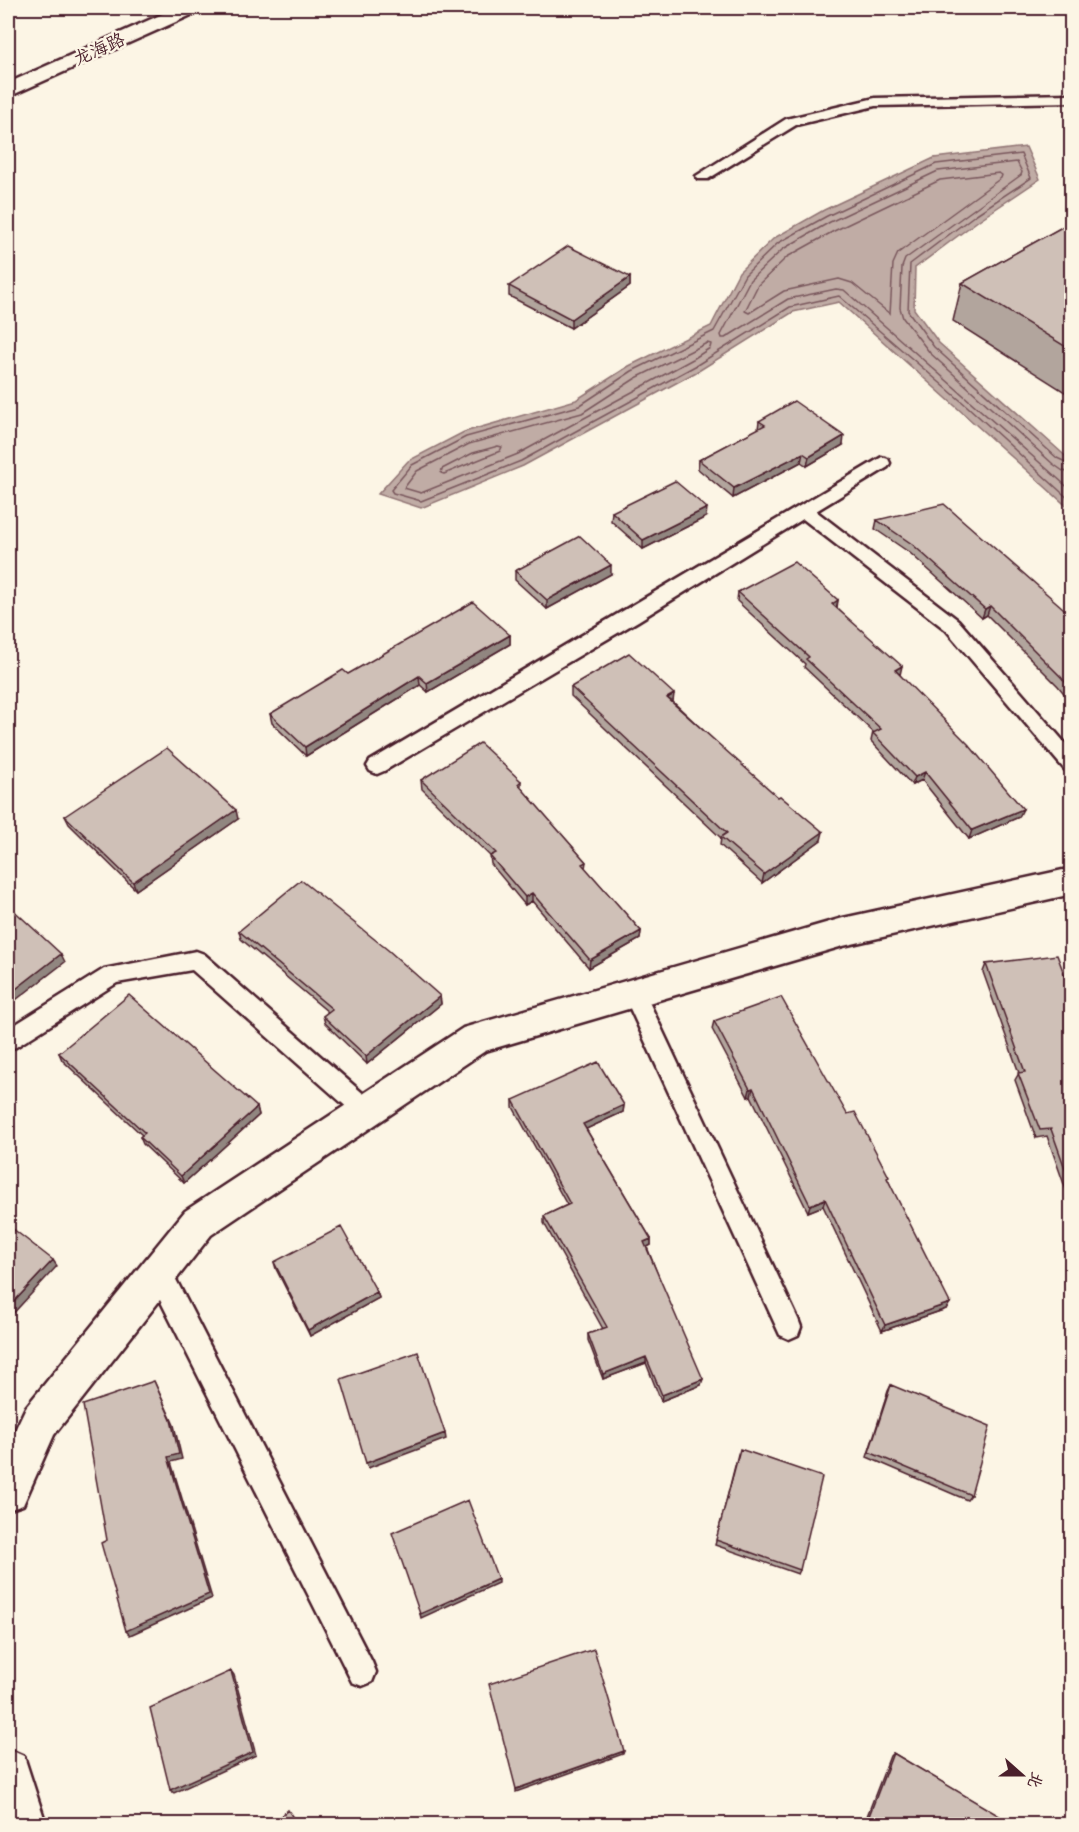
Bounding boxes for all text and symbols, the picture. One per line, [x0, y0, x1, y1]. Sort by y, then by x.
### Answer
street label: 龙海路 [70, 29, 128, 70]
north arrow [992, 1745, 1052, 1805]
text: 北 [1024, 1769, 1046, 1791]

